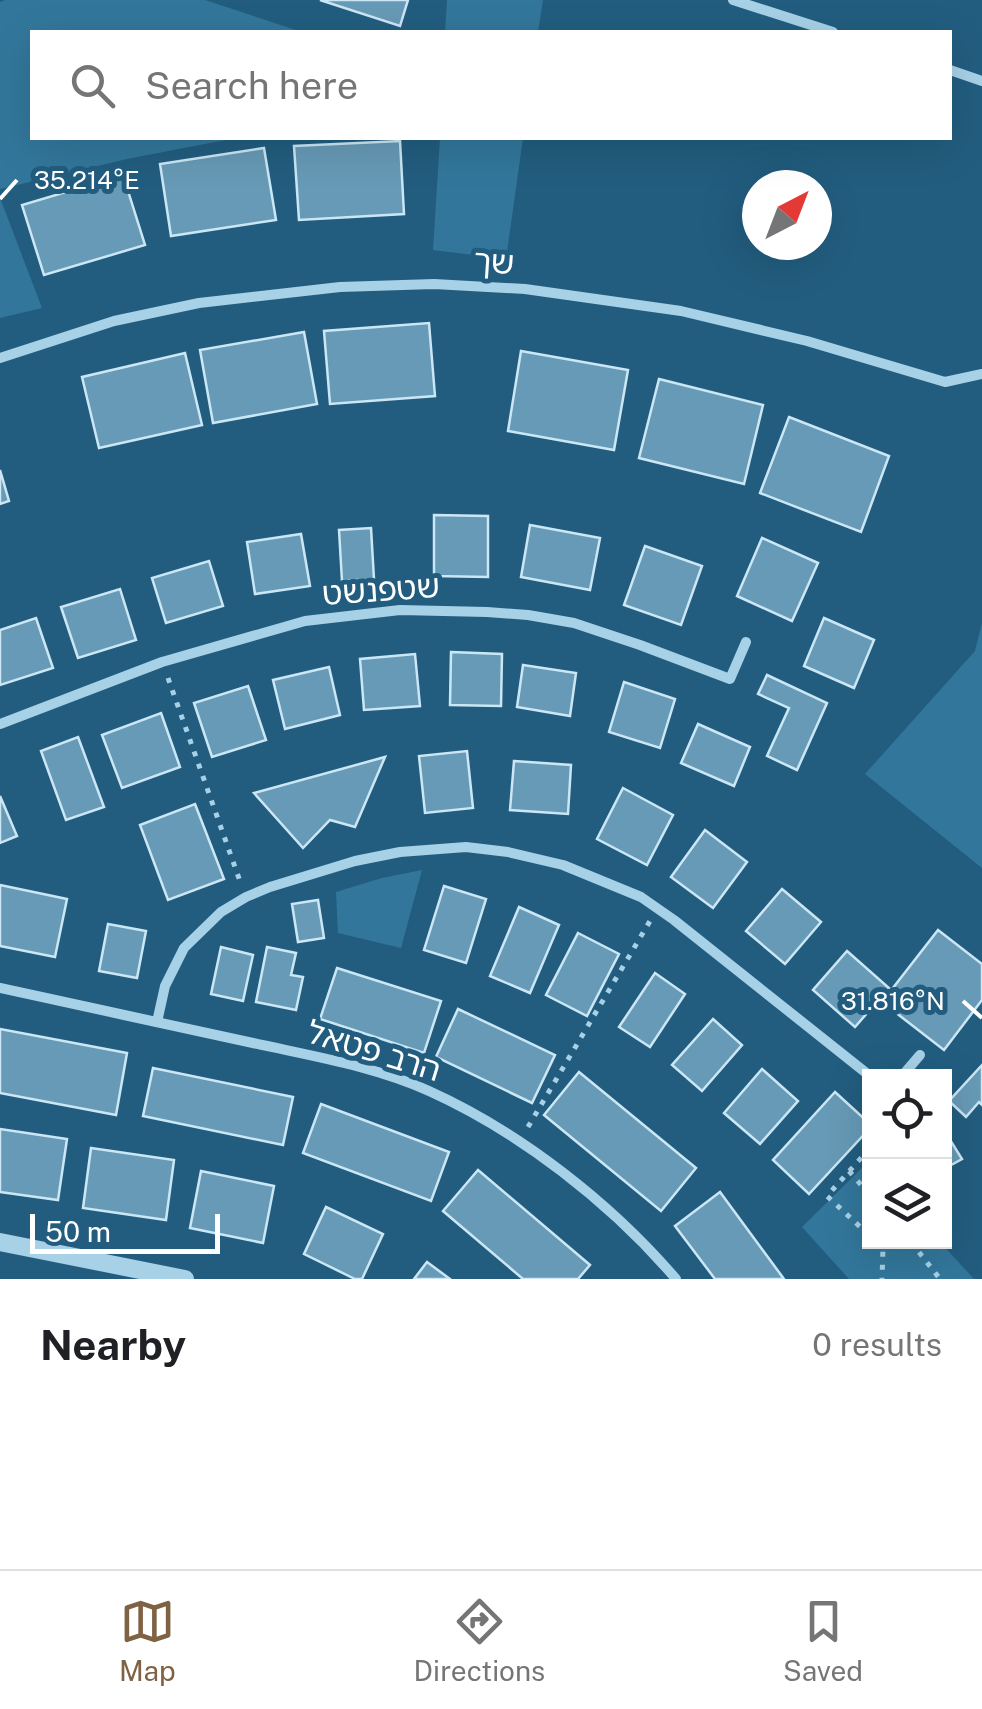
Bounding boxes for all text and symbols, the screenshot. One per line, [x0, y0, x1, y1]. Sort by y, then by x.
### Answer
search box [30, 30, 952, 140]
icon: search [65, 58, 120, 113]
text: Search here [145, 63, 358, 108]
text: 35.214°E [34, 165, 140, 195]
north arrow [742, 170, 832, 260]
street label: שך [472, 242, 516, 281]
street label: שטפנשט [321, 567, 441, 612]
text: 31.816°N [841, 986, 945, 1016]
street label: הרב פטאל [303, 1013, 445, 1088]
map controls [862, 1069, 952, 1249]
button: locate [862, 1069, 952, 1159]
button: layers [862, 1159, 952, 1249]
scale bar [30, 1209, 220, 1254]
text: 50 m [45, 1215, 111, 1248]
text: Nearby [40, 1320, 186, 1369]
text: 0 results [812, 1326, 942, 1363]
tab: Map [119, 1594, 176, 1687]
tab: Directions [414, 1594, 545, 1687]
tab: Saved [783, 1594, 863, 1687]

